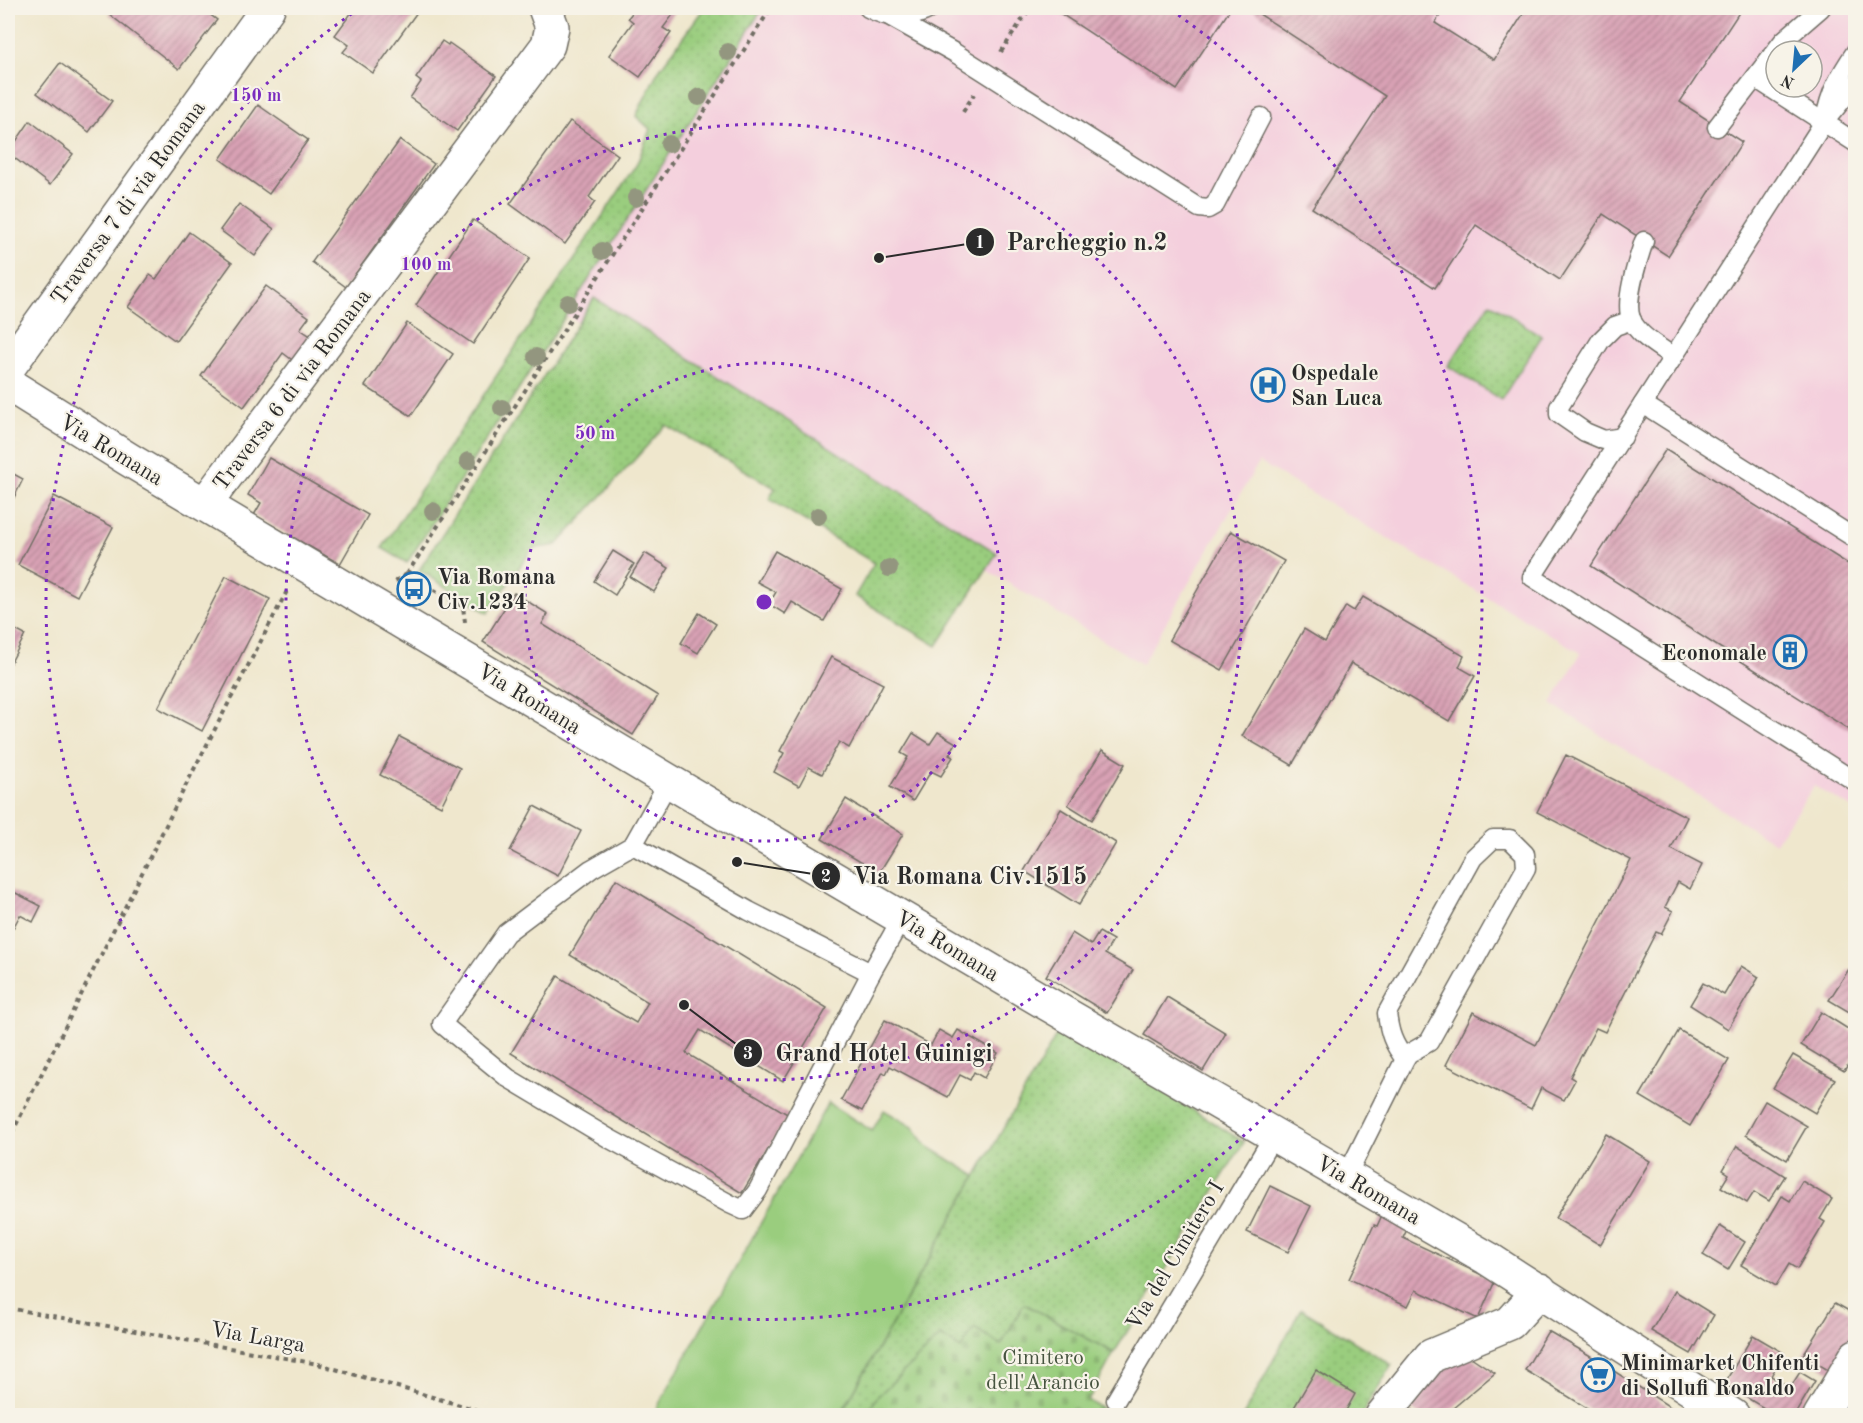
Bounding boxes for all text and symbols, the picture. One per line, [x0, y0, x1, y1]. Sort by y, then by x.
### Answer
north arrow [1764, 39, 1824, 99]
text: N [1779, 70, 1797, 91]
text: 150 m [231, 87, 281, 105]
street label: Traversa 7 di via Romana [47, 97, 210, 309]
callout: Parcheggio n.2 [965, 221, 1179, 263]
text: Parcheggio n.2 [1007, 232, 1167, 256]
text: 1 [975, 234, 985, 252]
text: 100 m [401, 256, 451, 274]
street label: Traversa 6 di via Romana [210, 285, 376, 495]
place label: Ospedale San Luca [1291, 363, 1383, 410]
hospital icon: Ospedale San Luca [1250, 367, 1286, 403]
street label: Via Romana [55, 411, 167, 490]
text: 50 m [575, 425, 615, 443]
place label: Via Romana Civ.1234 [437, 567, 556, 614]
bus stop icon: Via Romana Civ.1234 [396, 571, 432, 607]
centre of rings [754, 592, 774, 612]
building icon: Economale [1772, 634, 1808, 670]
place label: Economale [1661, 643, 1767, 665]
street label: Via Romana [473, 660, 585, 739]
callout: Via Romana Civ.1515 [811, 855, 1099, 897]
text: Via Romana Civ.1515 [853, 865, 1087, 890]
text: 2 [821, 868, 831, 886]
street label: Via Romana [891, 907, 1003, 986]
callout: Grand Hotel Guinigi [733, 1032, 1005, 1074]
text: Grand Hotel Guinigi [775, 1043, 993, 1067]
text: 3 [743, 1045, 753, 1063]
street label: Via Romana [1312, 1152, 1424, 1230]
street label: Via del Cimitero I [1123, 1178, 1229, 1334]
street label: Via Larga [208, 1319, 307, 1357]
park label: Cimitero dell'Arancio [986, 1347, 1100, 1394]
place label: Minimarket Chifenti di Sollufi Ronaldo [1621, 1353, 1819, 1400]
supermarket icon: Minimarket Chifenti di Sollufi Ronaldo [1580, 1357, 1616, 1393]

